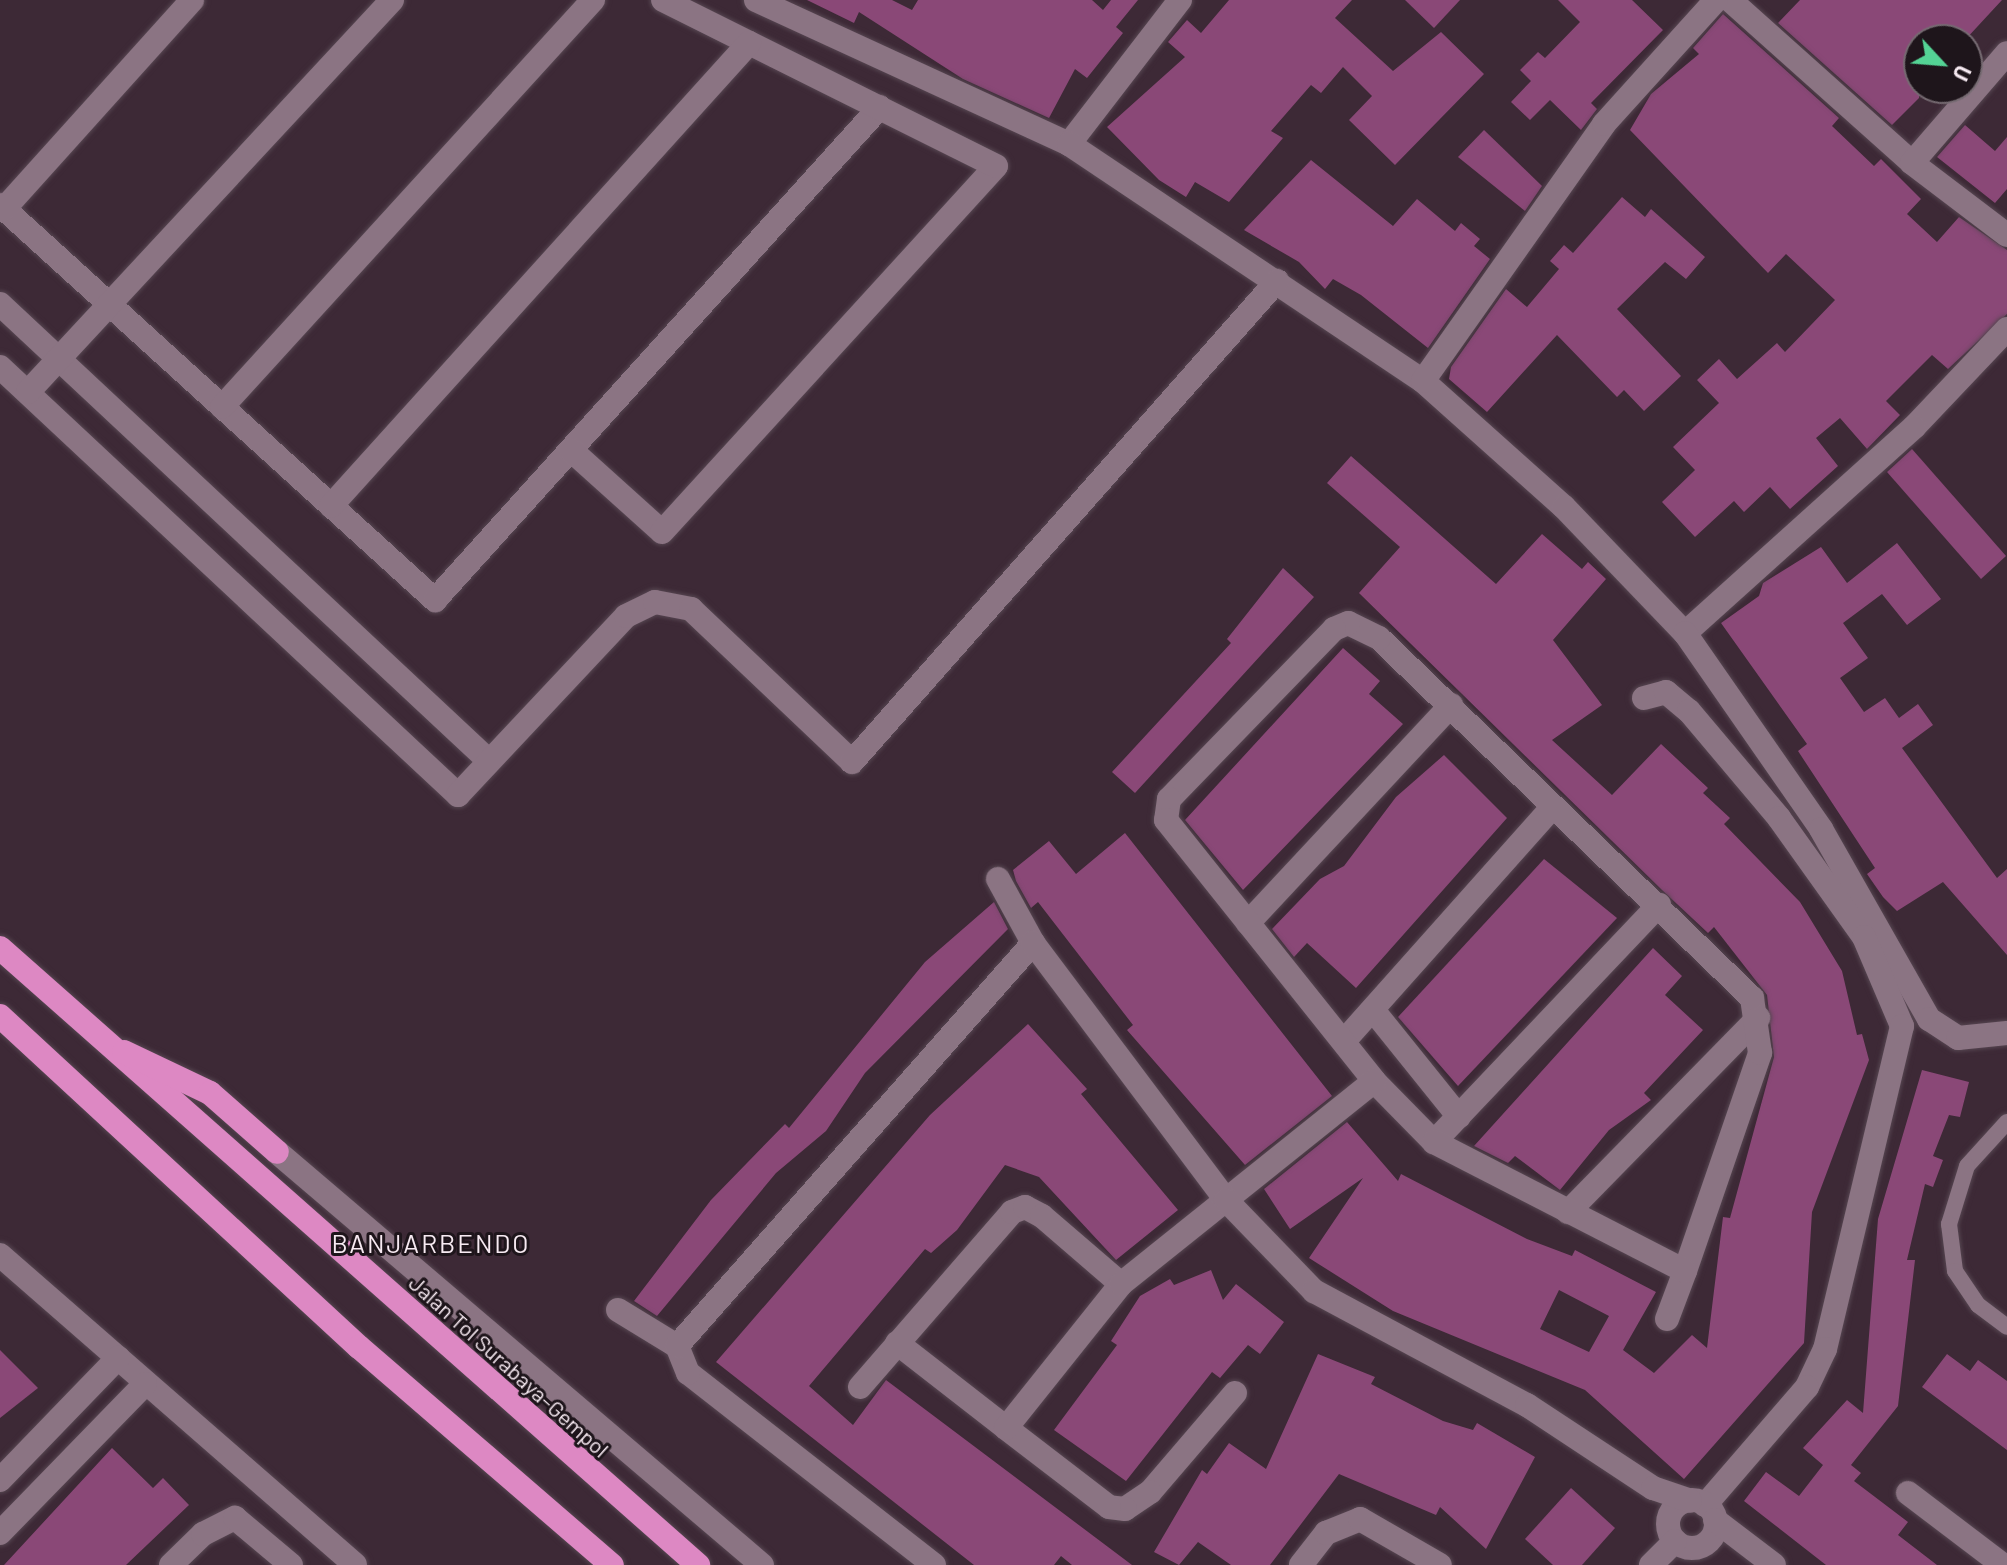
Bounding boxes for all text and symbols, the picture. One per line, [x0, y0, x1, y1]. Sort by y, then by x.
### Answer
north arrow [1903, 24, 1983, 104]
text: U [1948, 62, 1977, 86]
district label: BANJARBENDO [332, 1227, 530, 1259]
street label: Jalan Tol Surabaya–Gempol [404, 1269, 614, 1463]

